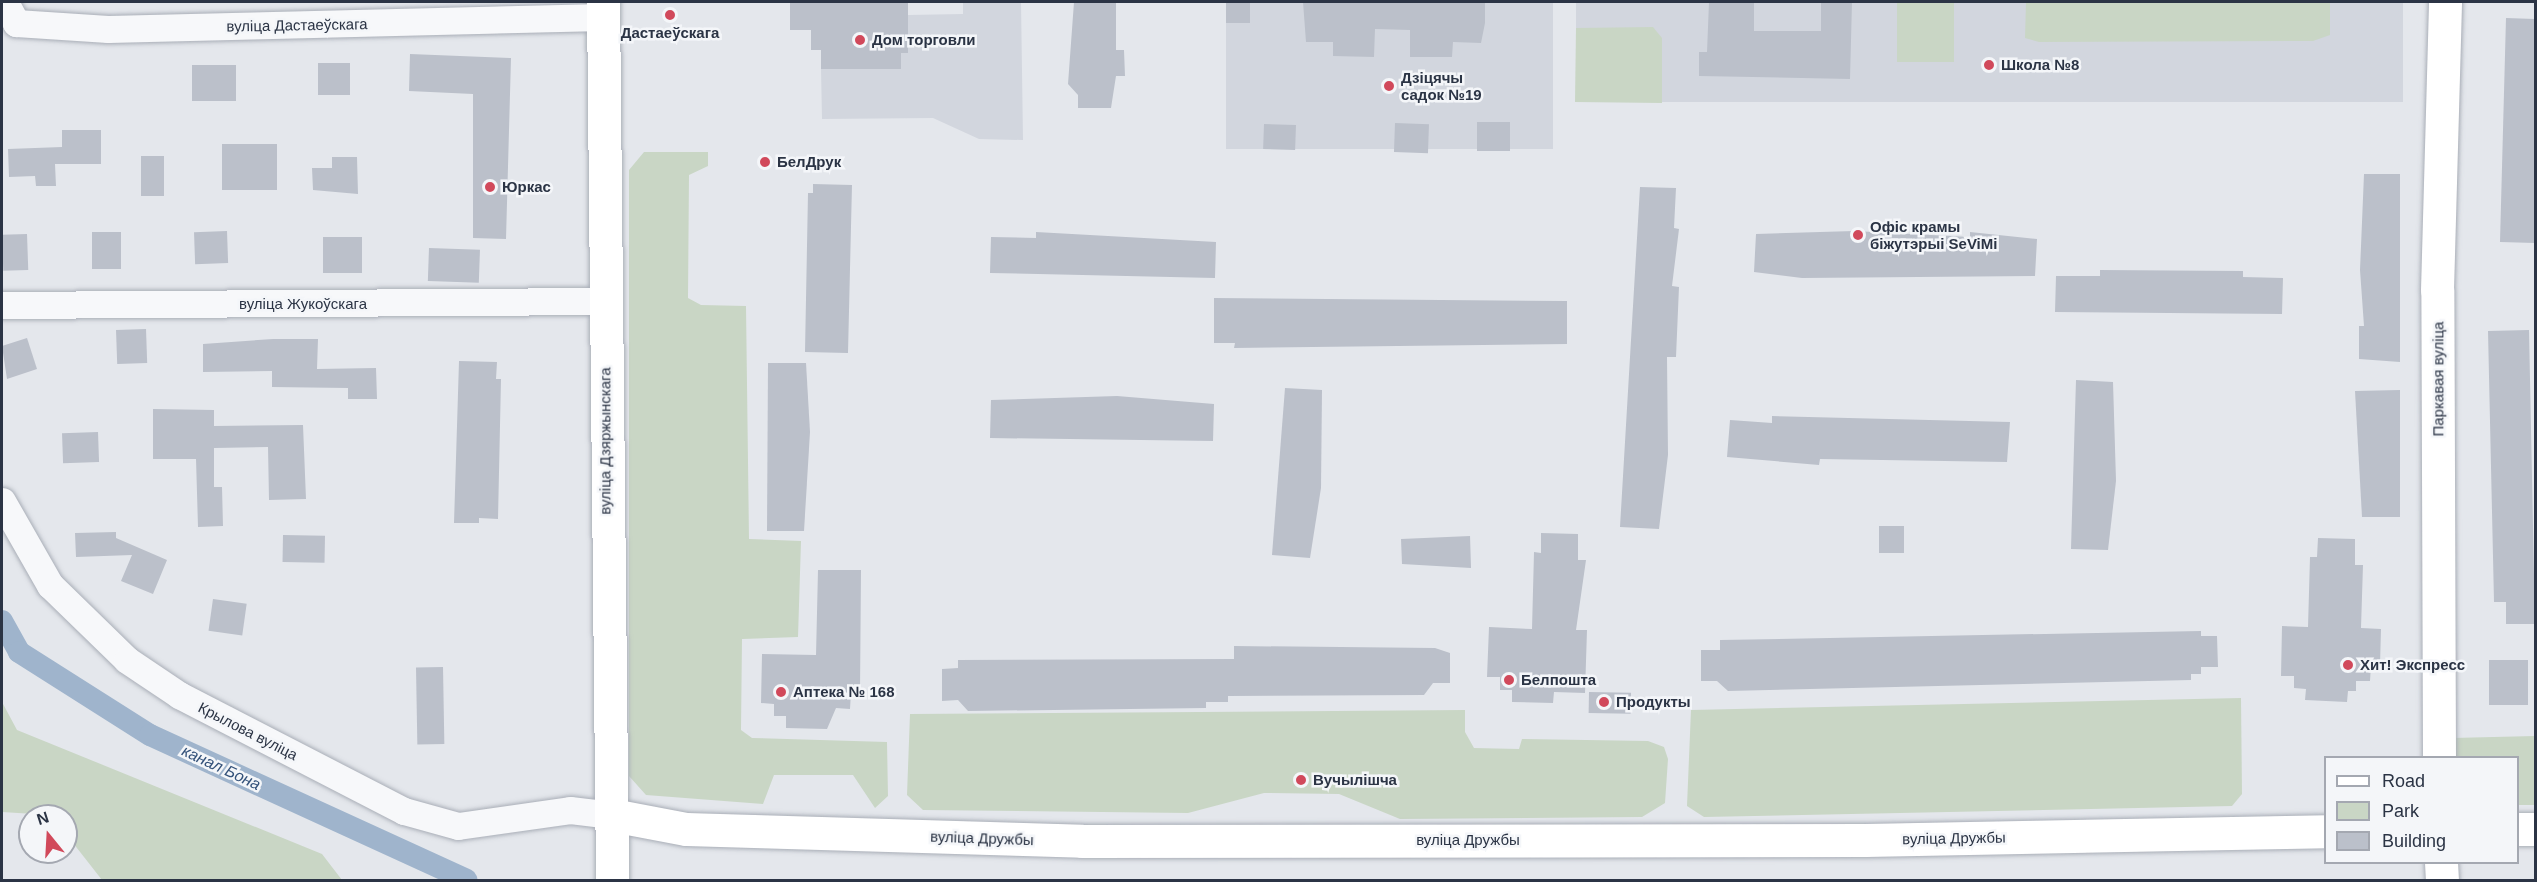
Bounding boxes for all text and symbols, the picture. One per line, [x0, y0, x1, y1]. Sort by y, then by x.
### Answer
marker: Дастаеўскага [663, 8, 677, 22]
street label: вуліца Дастаеўскага [226, 15, 368, 35]
place label: Дастаеўскага [621, 24, 719, 42]
place label: Дом торговли [872, 31, 976, 49]
marker: Дом торговли [853, 33, 867, 47]
place label: Школа №8 [2001, 56, 2079, 74]
marker: Школа №8 [1982, 58, 1996, 72]
place label: Дзіцячы садок №19 [1401, 68, 1482, 103]
marker: Дзіцячы садок №19 [1382, 79, 1396, 93]
place label: БелДрук [777, 153, 841, 171]
marker: БелДрук [758, 155, 772, 169]
place label: Юркас [502, 178, 551, 196]
marker: Юркас [483, 180, 497, 194]
place label: Офіс крамы біжутэрыі SeViMi [1870, 217, 1997, 252]
marker: Офіс крамы біжутэрыі SeViMi [1851, 228, 1865, 242]
street label: вуліца Жукоўскага [239, 295, 367, 313]
street label: Паркавая вуліца [2429, 322, 2447, 436]
street label: вуліца Дзяржынскага [596, 367, 614, 515]
place label: Хит! Экспресс [2360, 656, 2465, 674]
marker: Хит! Экспресс [2341, 658, 2355, 672]
place label: Белпошта [1521, 671, 1596, 689]
marker: Белпошта [1502, 673, 1516, 687]
place label: Аптека № 168 [793, 683, 895, 701]
marker: Аптека № 168 [774, 685, 788, 699]
place label: Продукты [1616, 693, 1691, 711]
marker: Продукты [1597, 695, 1611, 709]
street label: Крылова вуліца [195, 698, 301, 764]
water label: канал Бона [179, 741, 263, 795]
legend [2324, 756, 2519, 864]
place label: Вучылішча [1313, 771, 1397, 789]
text: Road [2382, 771, 2425, 791]
marker: Вучылішча [1294, 773, 1308, 787]
text: Park [2382, 801, 2419, 821]
north arrow [18, 804, 78, 864]
text: N [35, 808, 51, 828]
street label: вуліца Дружбы [930, 827, 1034, 849]
street label: вуліца Дружбы [1902, 828, 2006, 848]
street label: вуліца Дружбы [1416, 831, 1520, 849]
text: Building [2382, 831, 2446, 851]

